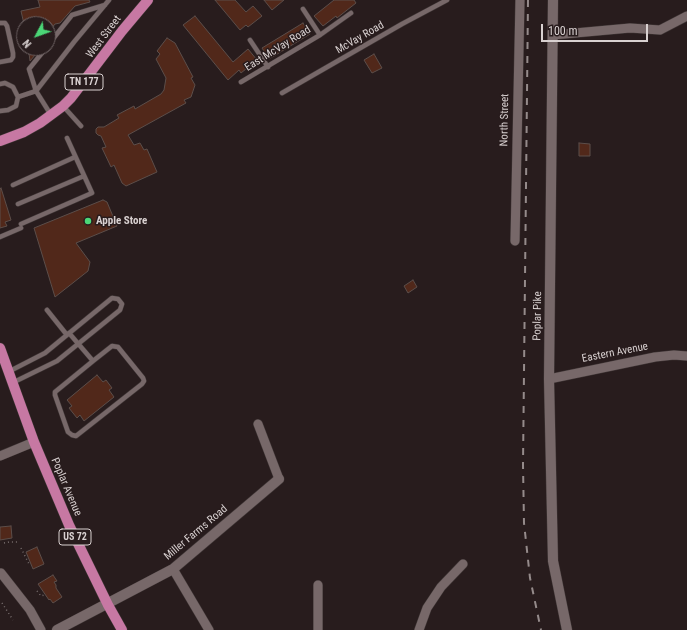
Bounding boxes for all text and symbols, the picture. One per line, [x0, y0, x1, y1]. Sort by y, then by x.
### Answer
street label: West Street [84, 13, 124, 61]
north arrow [16, 16, 56, 56]
scale bar [543, 16, 650, 42]
street label: McVay Road [333, 19, 387, 57]
street label: East McVay Road [243, 23, 313, 75]
text: 100 m [548, 24, 578, 38]
text: N [20, 37, 34, 50]
road number: TN 177 [65, 74, 103, 90]
street label: North Street [498, 93, 512, 147]
place label: Apple Store [96, 214, 147, 228]
marker: Apple Store [83, 216, 93, 226]
street label: Poplar Pike [531, 291, 545, 341]
street label: Eastern Avenue [581, 340, 649, 366]
street label: Poplar Avenue [48, 456, 84, 518]
street label: Miller Farms Road [162, 503, 230, 563]
road number: US 72 [59, 529, 91, 545]

